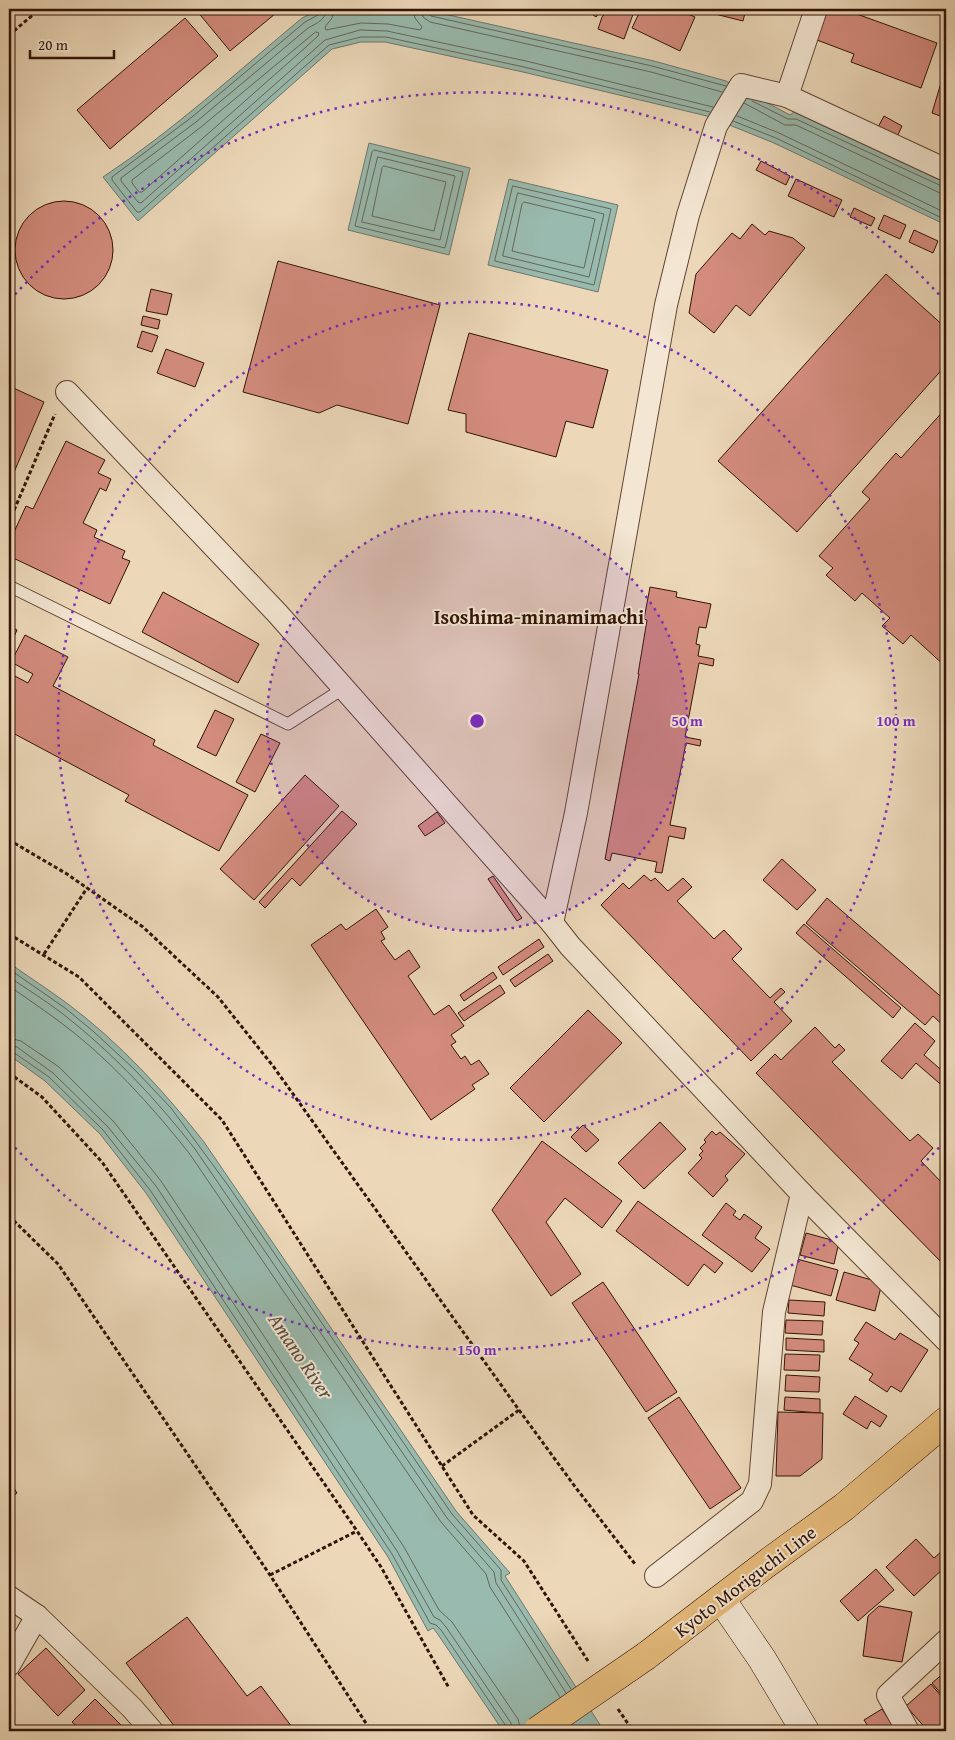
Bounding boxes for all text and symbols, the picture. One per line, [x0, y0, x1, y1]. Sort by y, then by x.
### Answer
scale bar [30, 28, 114, 60]
text: 20 m [38, 34, 69, 55]
district label: Isoshima-minamimachi [434, 602, 644, 631]
text: 50 m [671, 710, 703, 731]
text: 100 m [876, 710, 916, 731]
centre of rings [468, 712, 486, 730]
water label: Amano River [261, 1306, 341, 1405]
text: 150 m [457, 1339, 497, 1360]
street label: Kyoto Moriguchi Line [668, 1518, 822, 1644]

